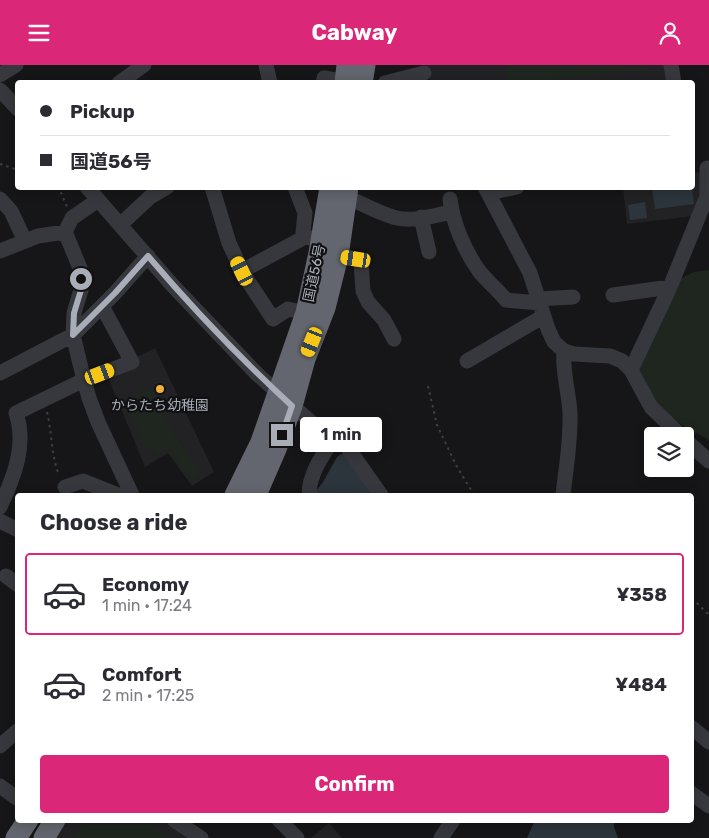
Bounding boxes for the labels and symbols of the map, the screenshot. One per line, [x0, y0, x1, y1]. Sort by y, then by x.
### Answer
street label: 国道56号 [300, 243, 329, 304]
car [340, 249, 371, 269]
car [228, 254, 255, 288]
route start [70, 268, 92, 290]
car [299, 325, 324, 359]
car [83, 362, 116, 386]
marker: からたち幼稚園 [154, 383, 166, 395]
place label: からたち幼稚園 [111, 397, 209, 414]
callout: 1 min [300, 417, 382, 453]
route end [271, 424, 293, 446]

